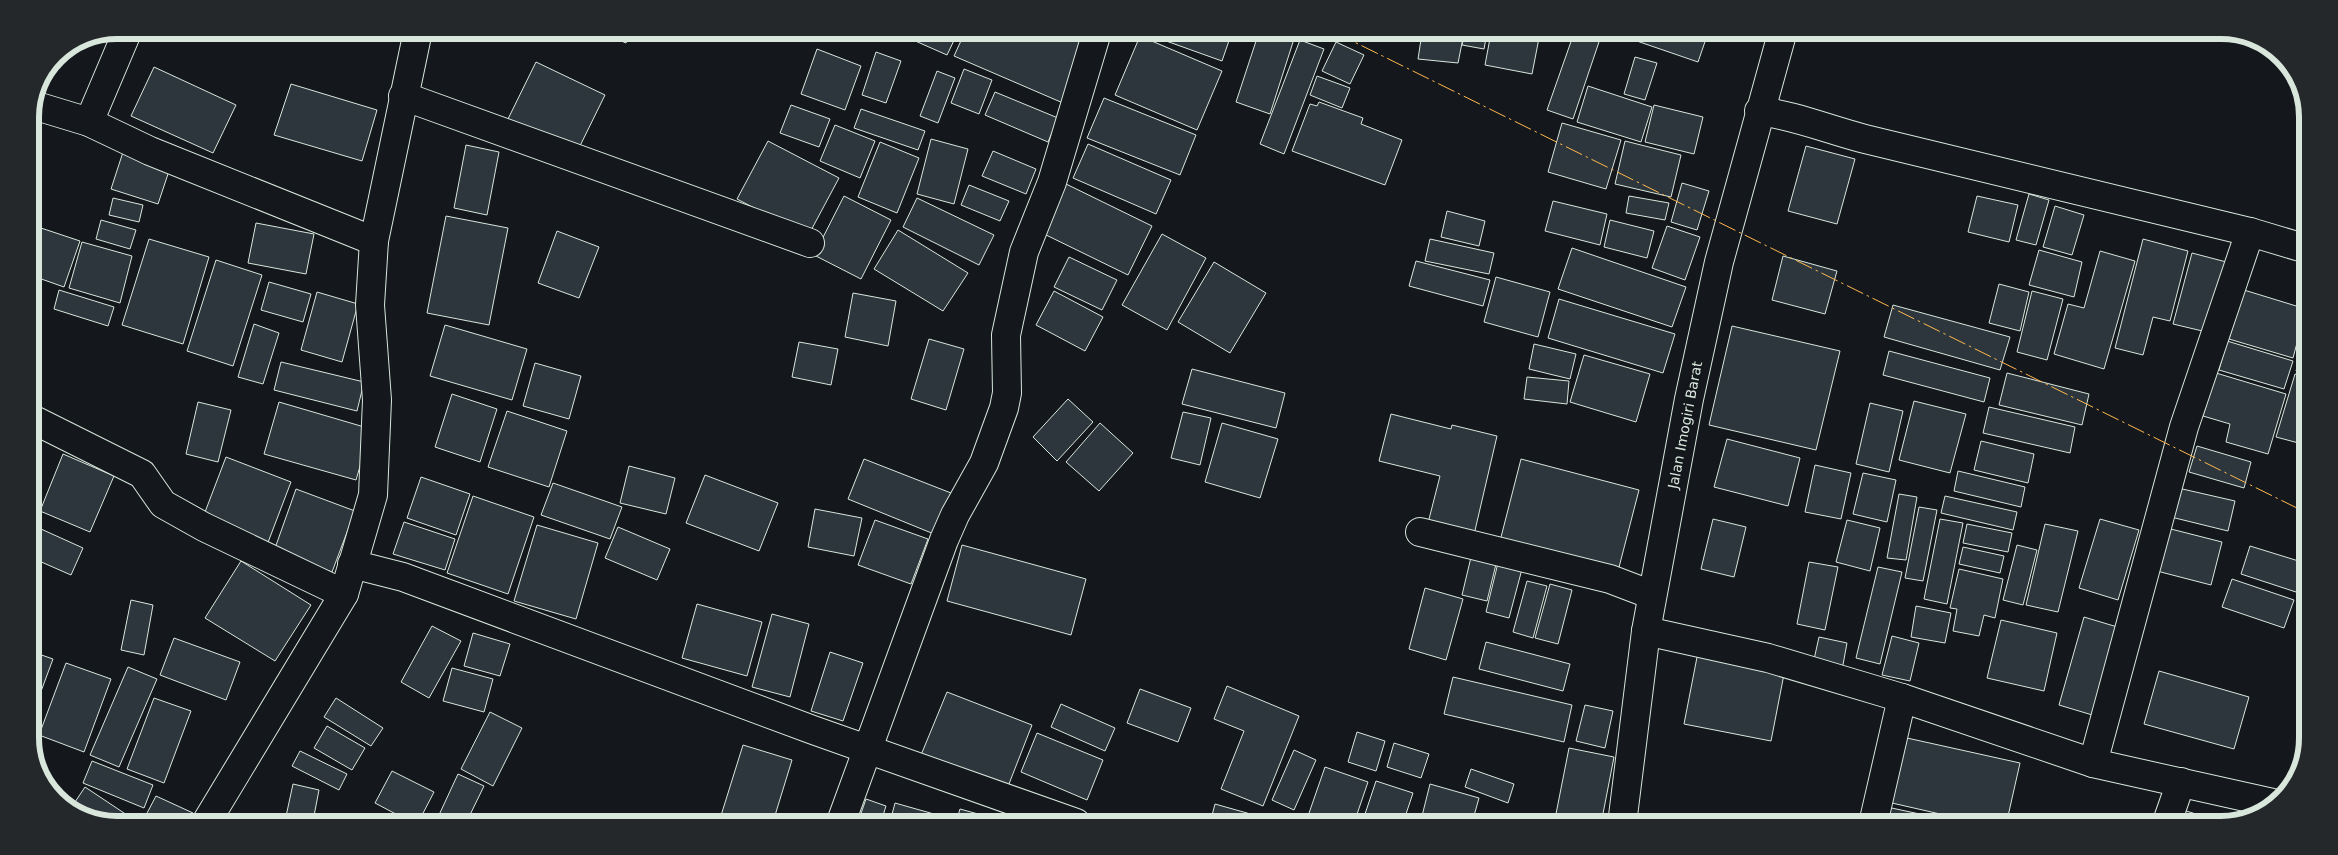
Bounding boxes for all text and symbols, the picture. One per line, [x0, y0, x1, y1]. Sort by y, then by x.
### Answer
street label: Jalan Imogiri Barat [1665, 359, 1705, 491]

